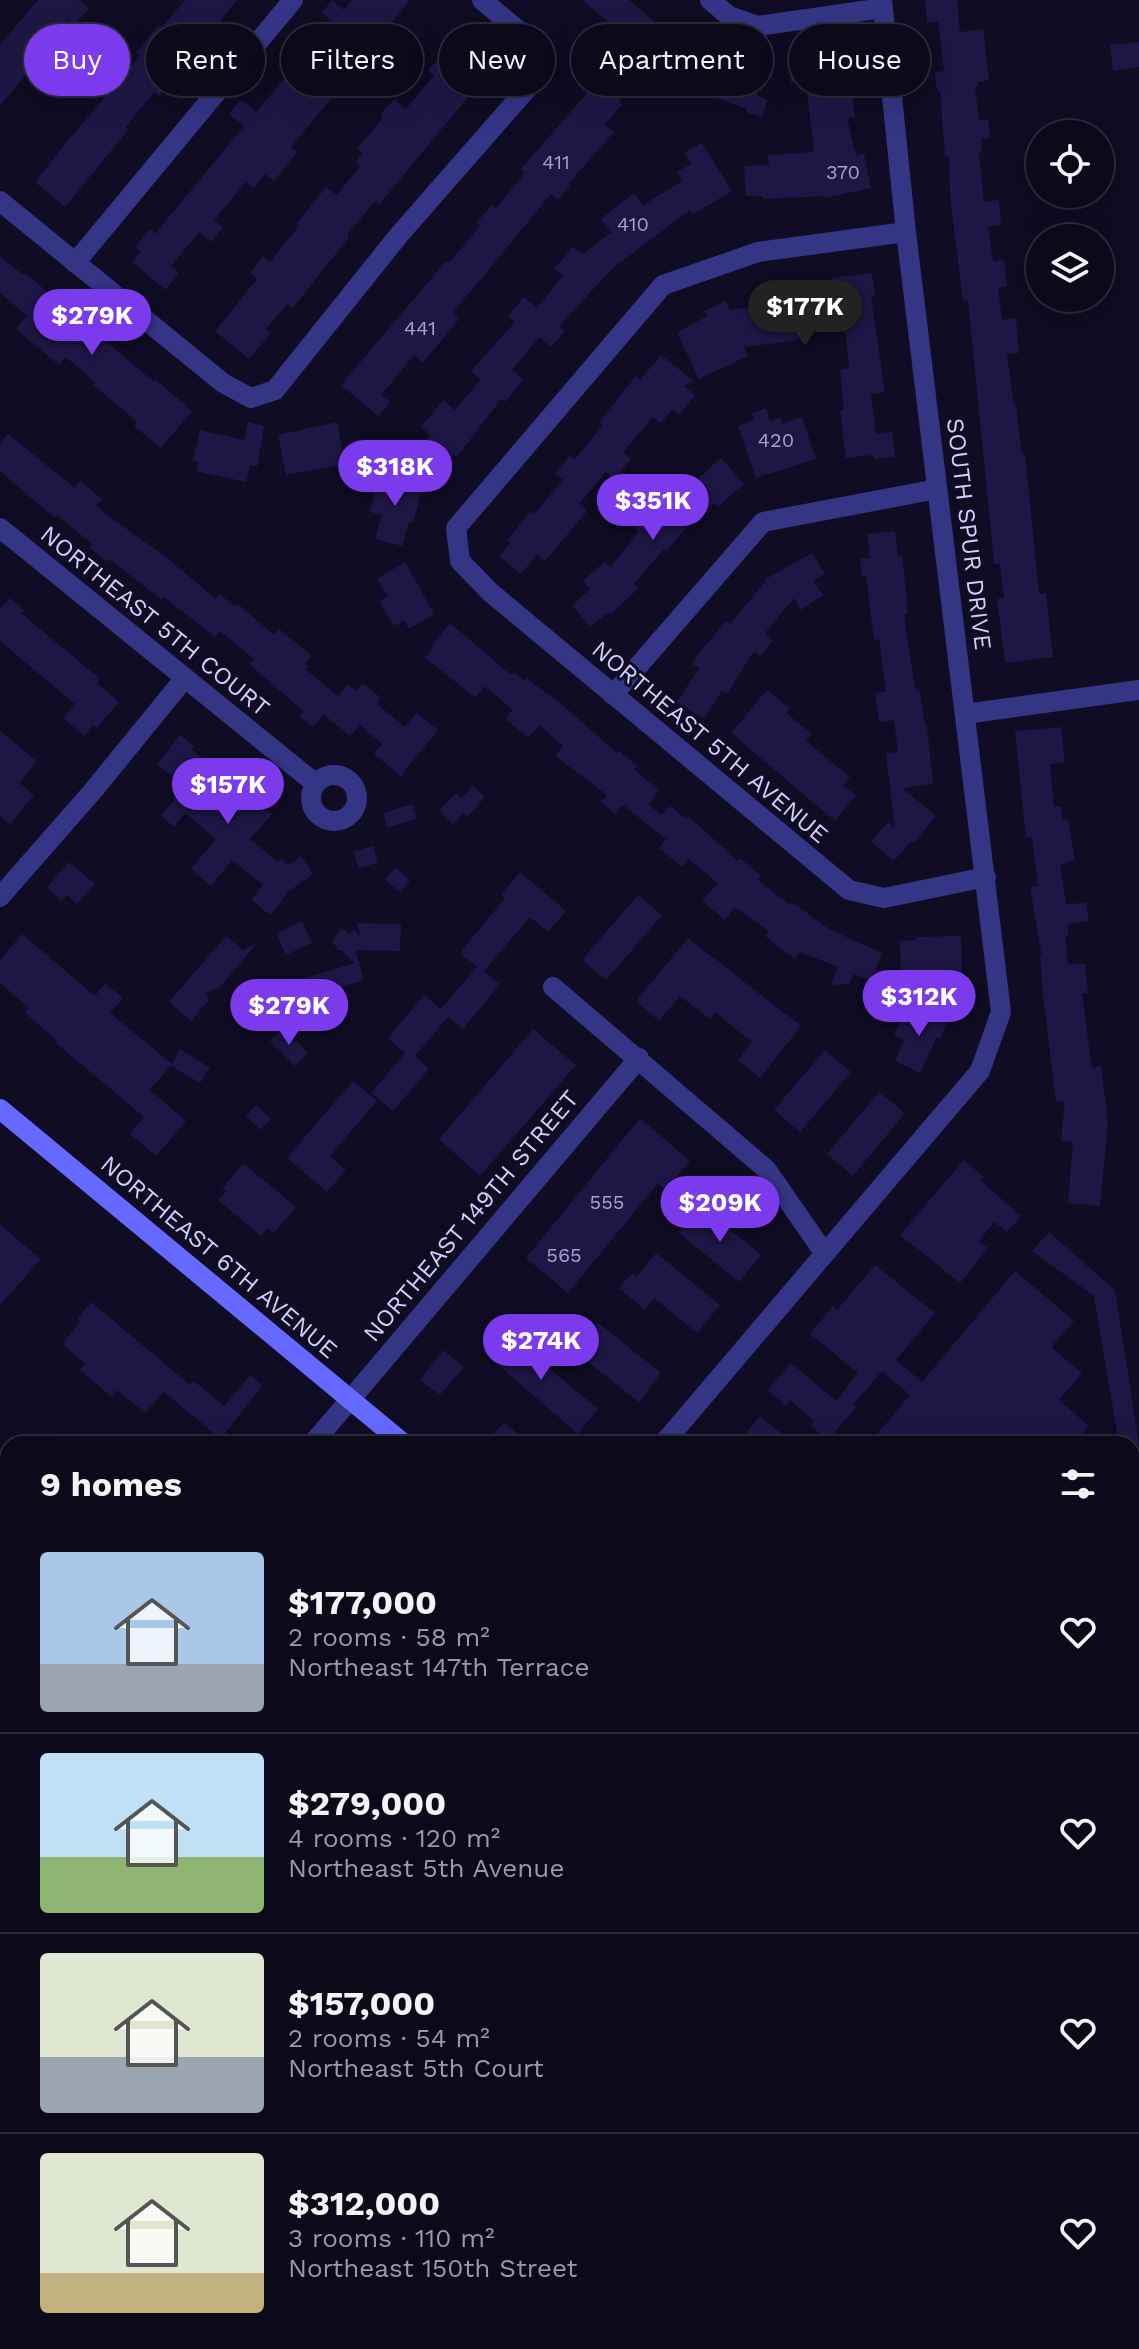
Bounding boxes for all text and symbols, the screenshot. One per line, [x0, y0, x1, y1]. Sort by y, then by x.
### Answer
chip: Buy [24, 24, 130, 96]
chip: Rent [146, 24, 265, 96]
chip: Filters [281, 24, 423, 96]
chip: New [439, 24, 555, 96]
chip: Apartment [571, 24, 773, 96]
chip: House [789, 24, 930, 96]
map controls [1026, 120, 1114, 312]
button: locate [1026, 120, 1114, 208]
house number: 411 [542, 150, 570, 174]
house number: 370 [826, 160, 860, 184]
house number: 410 [617, 212, 649, 236]
button: layers [1026, 224, 1114, 312]
pin: $177K [749, 280, 861, 348]
pin: $279K [36, 289, 148, 357]
text: $177K [766, 291, 844, 321]
text: $279K [51, 300, 133, 330]
house number: 441 [404, 316, 436, 340]
street label: SOUTH SPUR DRIVE [941, 417, 997, 651]
house number: 420 [758, 428, 794, 452]
pin: $318K [339, 440, 451, 508]
text: $318K [356, 451, 434, 481]
pin: $351K [597, 474, 709, 542]
text: $351K [615, 485, 691, 515]
street label: NORTHEAST 5TH COURT [35, 520, 275, 722]
street label: NORTHEAST 5TH AVENUE [586, 635, 834, 849]
pin: $157K [172, 758, 284, 826]
text: $157K [190, 769, 266, 799]
pin: $312K [863, 970, 975, 1038]
pin: $279K [233, 979, 345, 1047]
text: $312K [881, 981, 957, 1011]
text: $279K [248, 990, 330, 1020]
street label: NORTHEAST 149TH STREET [358, 1085, 584, 1347]
street label: NORTHEAST 6TH AVENUE [95, 1150, 343, 1364]
pin: $209K [664, 1176, 776, 1244]
text: $209K [679, 1187, 761, 1217]
house number: 555 [590, 1190, 624, 1214]
house number: 565 [546, 1243, 582, 1267]
pin: $274K [485, 1314, 597, 1382]
text: $274K [501, 1325, 581, 1355]
icon: filters [1056, 1462, 1100, 1506]
text: 9 homes [40, 1464, 182, 1504]
text: $177,000 [288, 1582, 437, 1622]
icon: home [104, 1584, 200, 1680]
icon: heart [1056, 1610, 1100, 1654]
text: 2 rooms · 58 m² [288, 1622, 490, 1652]
text: Northeast 147th Terrace [288, 1652, 589, 1682]
text: $279,000 [288, 1783, 446, 1823]
icon: home [104, 1785, 200, 1881]
icon: heart [1056, 1811, 1100, 1855]
text: 4 rooms · 120 m² [288, 1823, 500, 1853]
text: Northeast 5th Avenue [288, 1853, 564, 1883]
text: $157,000 [288, 1983, 435, 2023]
icon: home [104, 1985, 200, 2081]
icon: heart [1056, 2011, 1100, 2055]
text: 2 rooms · 54 m² [288, 2023, 490, 2053]
text: Northeast 5th Court [288, 2053, 544, 2083]
text: $312,000 [288, 2183, 440, 2223]
icon: home [104, 2185, 200, 2281]
icon: heart [1056, 2211, 1100, 2255]
text: 3 rooms · 110 m² [288, 2223, 495, 2253]
text: Northeast 150th Street [288, 2253, 578, 2283]

